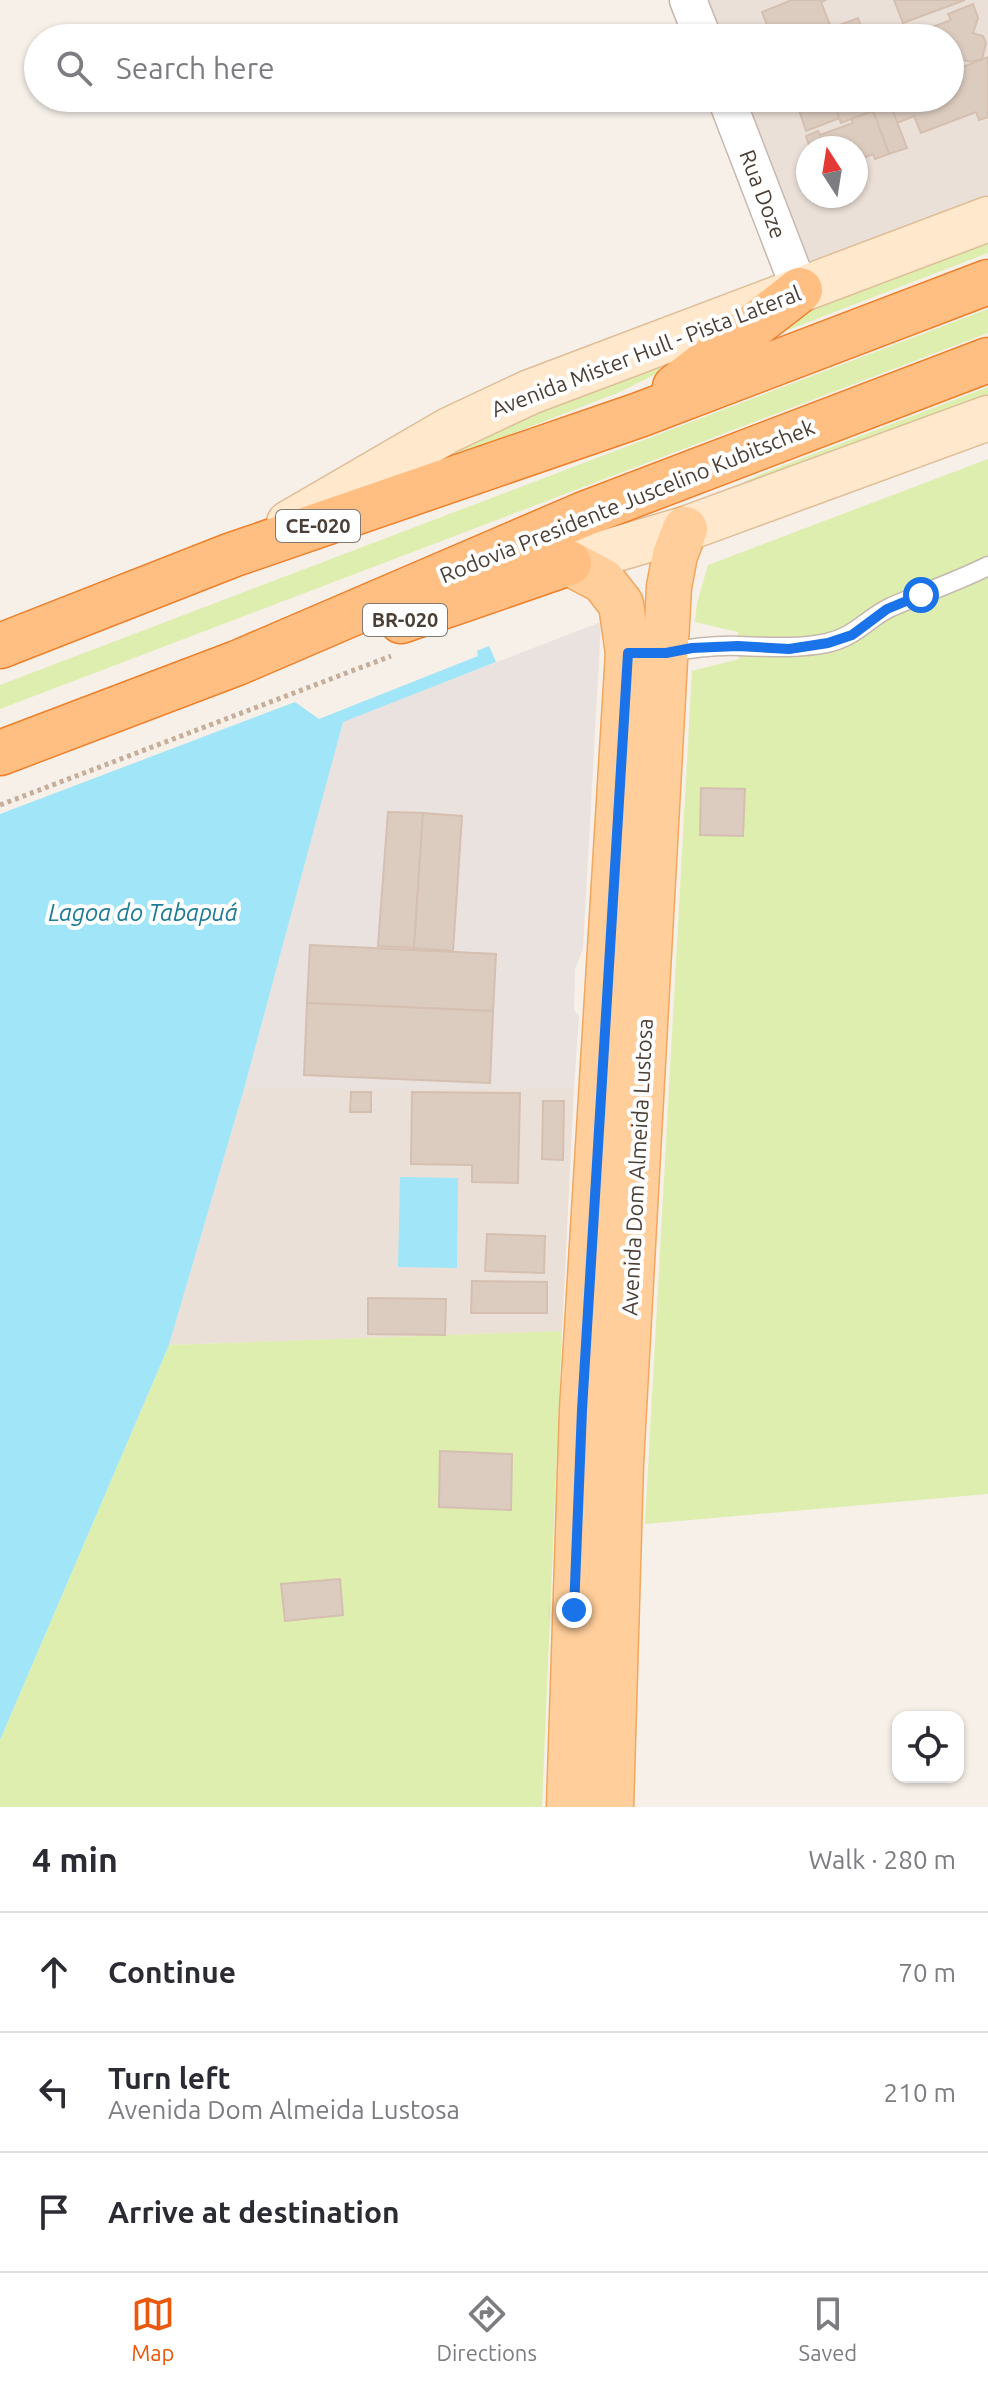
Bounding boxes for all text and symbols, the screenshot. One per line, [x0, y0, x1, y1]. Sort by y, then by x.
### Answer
search box [24, 24, 964, 112]
icon: search [52, 46, 96, 90]
text: Search here [116, 51, 275, 85]
north arrow [796, 136, 868, 208]
street label: Rua Doze [735, 146, 792, 242]
street label: Avenida Mister Hull - Pista Lateral [487, 280, 804, 421]
street label: Rodovia Presidente Juscelino Kubitschek [436, 414, 818, 587]
road number: CE-020 [276, 510, 360, 542]
route start [903, 577, 939, 613]
road number: BR-020 [363, 604, 447, 636]
water label: Lagoa do Tabapuá [48, 899, 238, 926]
street label: Avenida Dom Almeida Lustosa [616, 1018, 657, 1316]
route end [556, 1592, 592, 1628]
map controls [892, 1711, 964, 1783]
button: locate [892, 1711, 964, 1783]
text: 4 min [32, 1840, 118, 1878]
text: Walk · 280 m [808, 1845, 956, 1874]
icon: ahead [32, 1950, 76, 1994]
text: Continue [108, 1955, 236, 1989]
text: 70 m [898, 1958, 956, 1987]
text: Turn left [108, 2061, 230, 2095]
icon: left [32, 2070, 76, 2114]
text: 210 m [884, 2078, 956, 2107]
text: Avenida Dom Almeida Lustosa [108, 2095, 460, 2124]
icon: arrive [32, 2190, 76, 2234]
text: Arrive at destination [108, 2195, 400, 2229]
tab: Map [131, 2292, 175, 2365]
tab: Directions [436, 2292, 537, 2365]
tab: Saved [799, 2292, 857, 2365]

